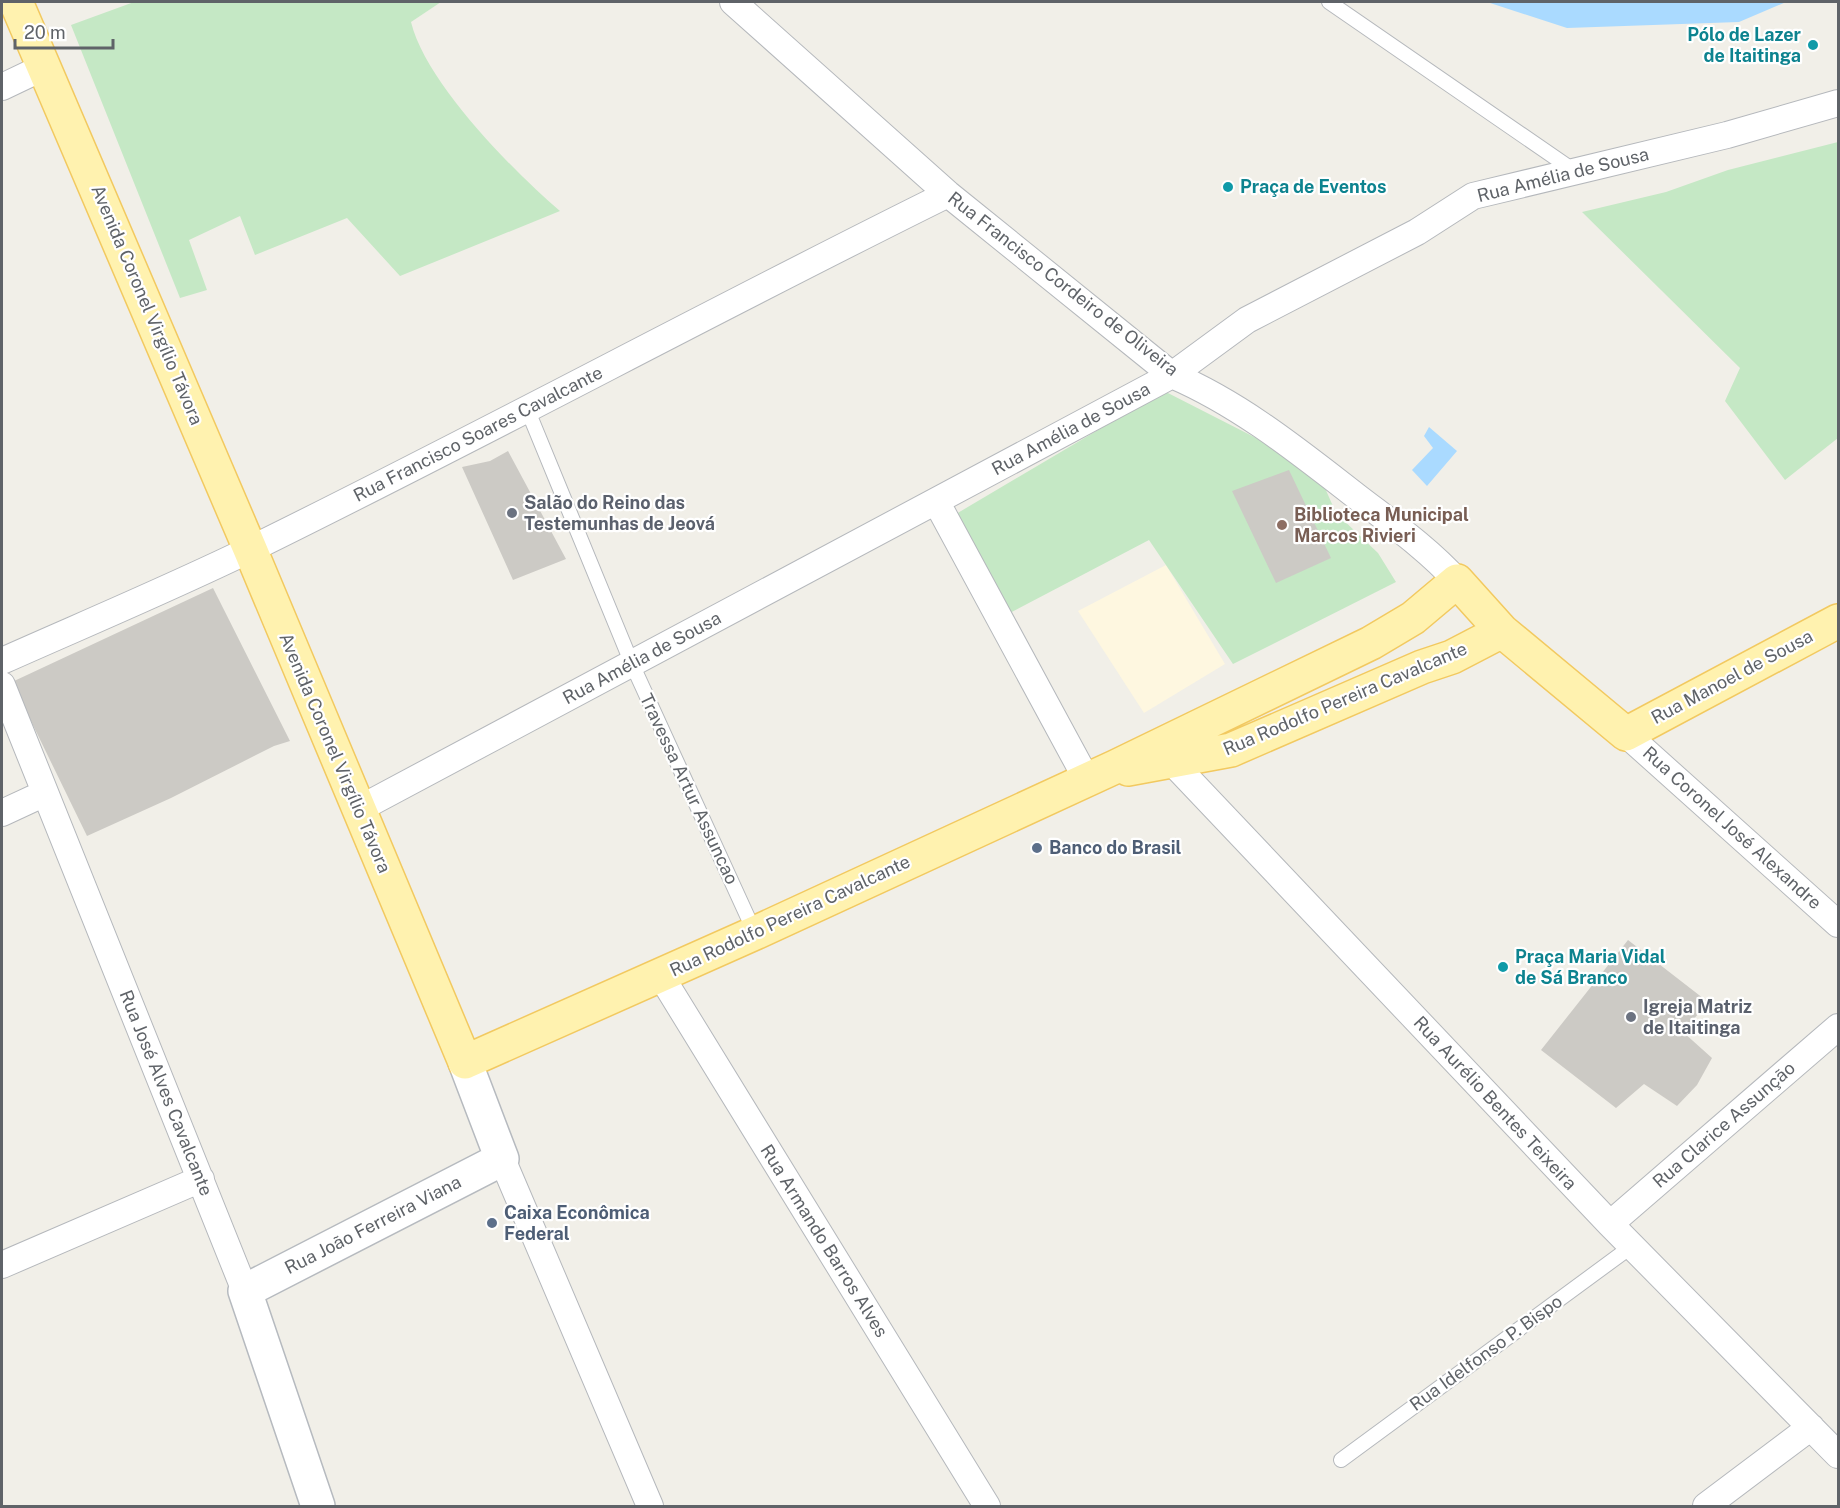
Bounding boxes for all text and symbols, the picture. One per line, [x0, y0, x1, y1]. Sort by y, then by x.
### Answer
scale bar [15, 12, 112, 50]
text: 20 m [24, 22, 66, 43]
place label: Pólo de Lazer de Itaitinga [1687, 24, 1802, 66]
marker: Pólo de Lazer de Itaitinga [1806, 38, 1820, 52]
street label: Rua Amélia de Sousa [1475, 143, 1651, 206]
place label: Praça de Eventos [1240, 176, 1386, 197]
marker: Praça de Eventos [1221, 180, 1235, 194]
street label: Avenida Coronel Virgílio Távora [87, 182, 208, 428]
street label: Rua Francisco Cordeiro de Oliveira [944, 187, 1183, 380]
street label: Rua Francisco Soares Cavalcante [350, 361, 606, 506]
street label: Rua Amélia de Sousa [988, 378, 1153, 479]
place label: Salão do Reino das Testemunhas de Jeová [524, 492, 715, 534]
place label: Biblioteca Municipal Marcos Rivieri [1294, 504, 1469, 546]
marker: Salão do Reino das Testemunhas de Jeová [505, 506, 519, 520]
marker: Biblioteca Municipal Marcos Rivieri [1275, 518, 1289, 532]
street label: Rua Amélia de Sousa [559, 607, 724, 708]
street label: Rua Manoel de Sousa [1647, 625, 1816, 728]
street label: Avenida Coronel Virgílio Távora [275, 630, 396, 876]
street label: Rua Rodolfo Pereira Cavalcante [1220, 638, 1470, 760]
street label: Travessa Artur Assuncao [636, 690, 743, 887]
street label: Rua Coronel José Alexandre [1639, 742, 1826, 913]
place label: Banco do Brasil [1049, 837, 1182, 858]
marker: Banco do Brasil [1030, 841, 1044, 855]
street label: Rua Rodolfo Pereira Cavalcante [666, 851, 913, 981]
place label: Praça Maria Vidal de Sá Branco [1515, 946, 1666, 988]
marker: Praça Maria Vidal de Sá Branco [1496, 960, 1510, 974]
street label: Rua José Alves Cavalcante [115, 987, 217, 1199]
place label: Igreja Matriz de Itaitinga [1643, 996, 1752, 1038]
marker: Igreja Matriz de Itaitinga [1624, 1010, 1638, 1024]
street label: Rua Aurélio Bentes Teixeira [1409, 1012, 1581, 1194]
street label: Rua Clarice Assunção [1648, 1057, 1799, 1192]
street label: Rua Armando Barros Alves [756, 1141, 892, 1341]
street label: Rua João Ferreira Viana [281, 1171, 464, 1278]
place label: Caixa Econômica Federal [504, 1202, 650, 1244]
marker: Caixa Econômica Federal [485, 1216, 499, 1230]
street label: Rua Idelfonso P. Bispo [1405, 1290, 1566, 1415]

